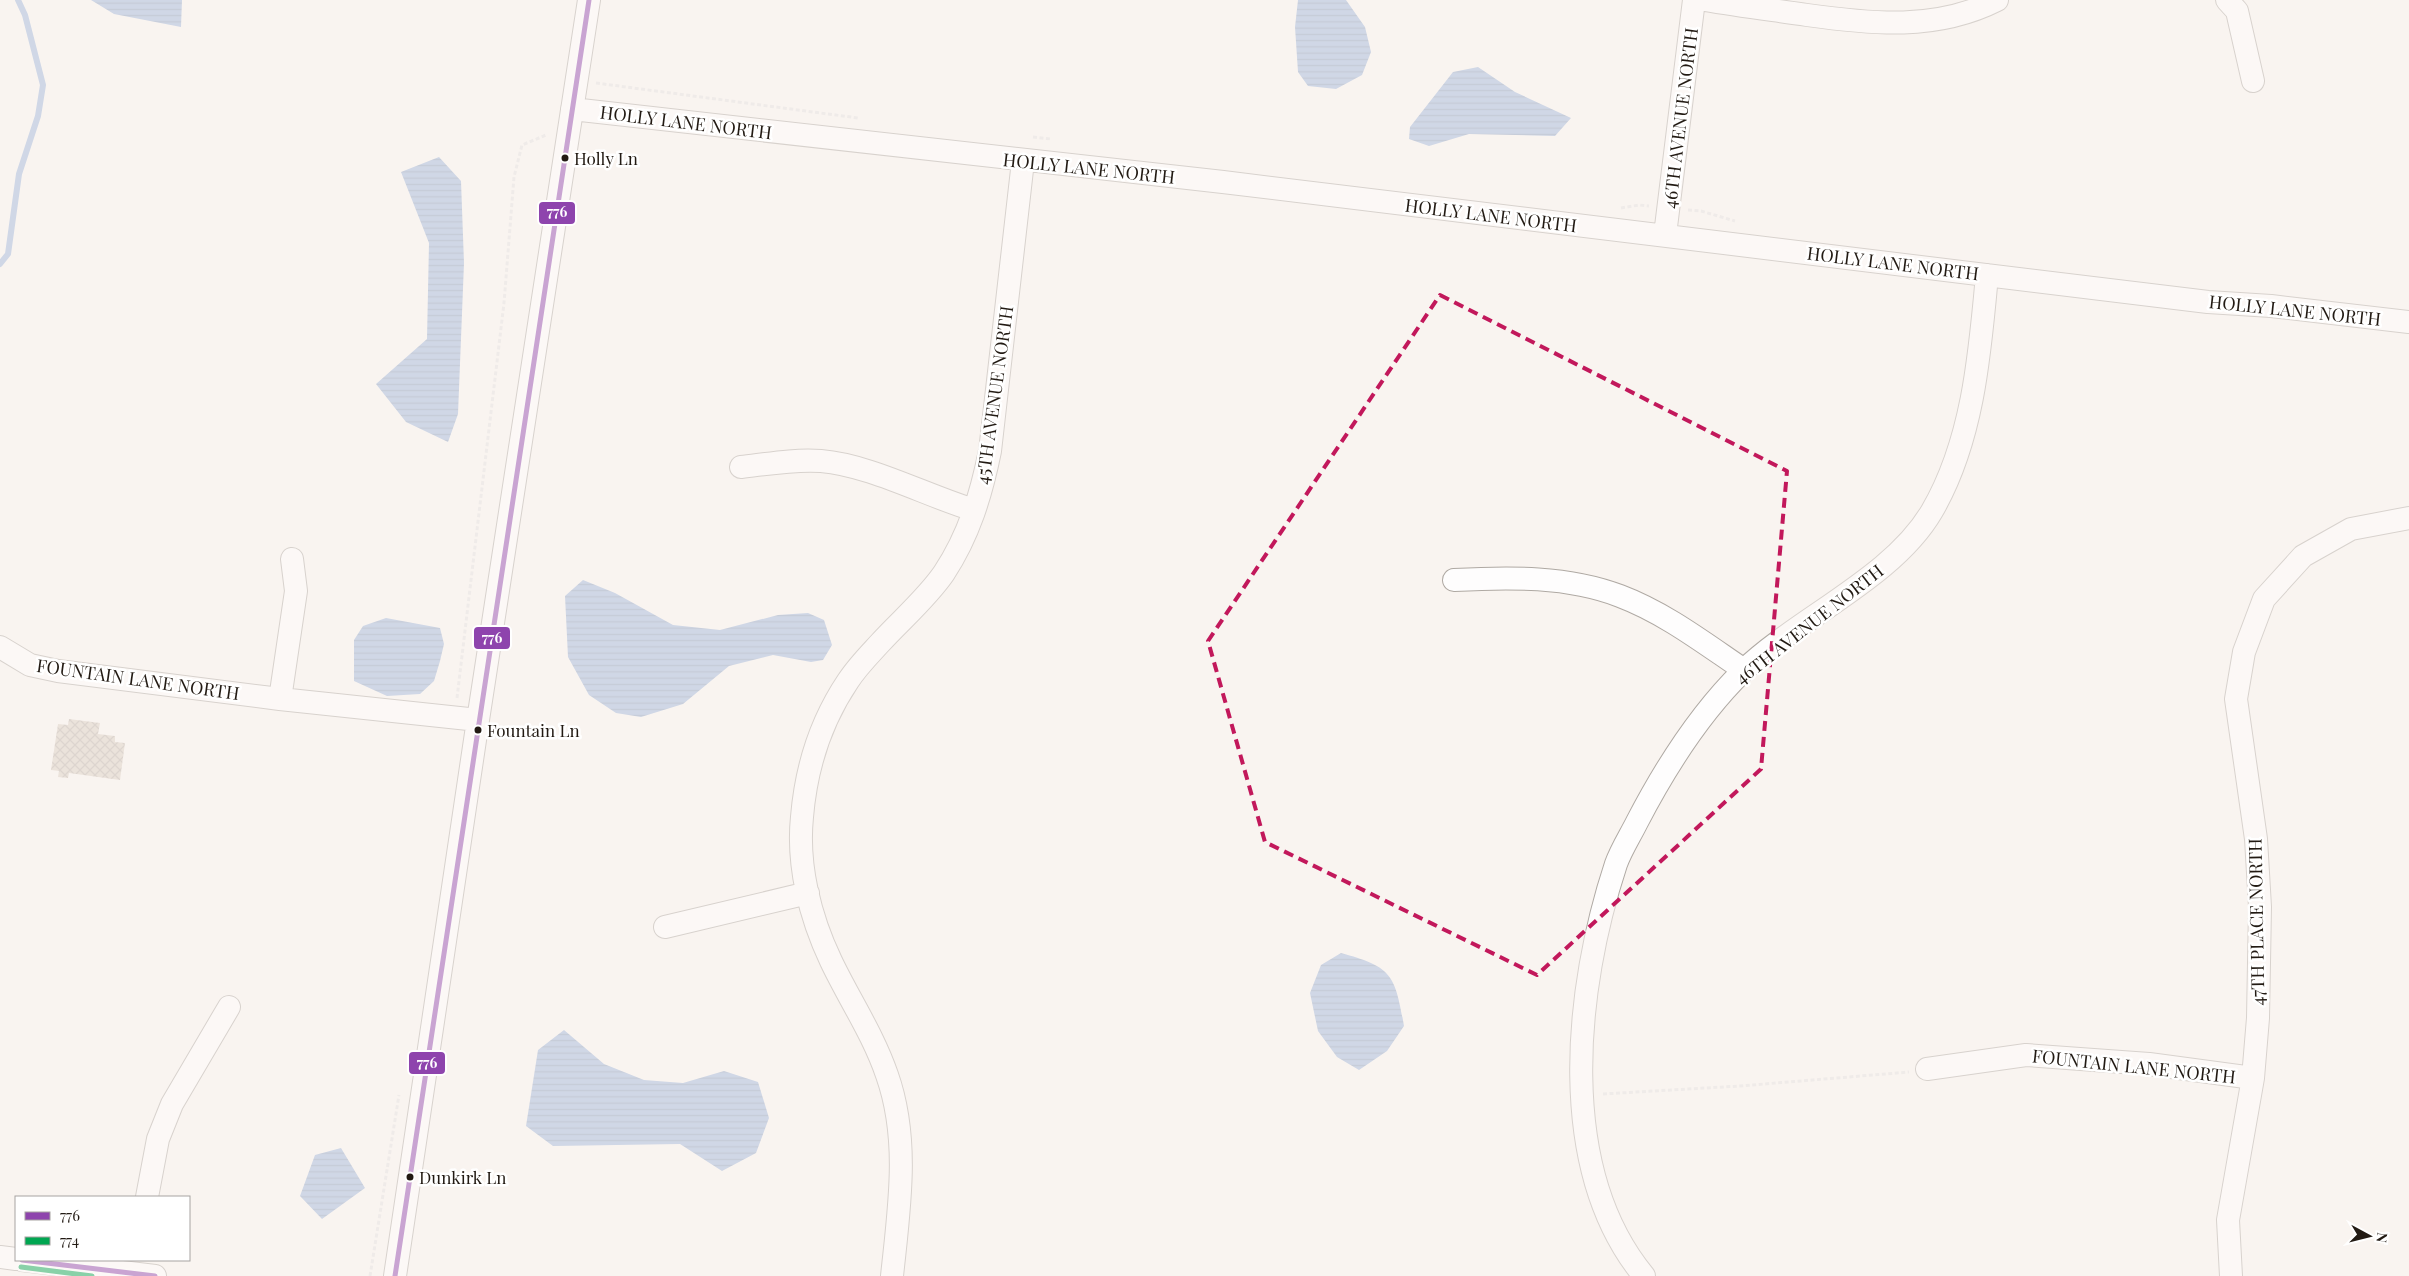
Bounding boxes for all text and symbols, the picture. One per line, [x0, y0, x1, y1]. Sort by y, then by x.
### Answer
street label: 46TH AVENUE NORTH [1657, 26, 1703, 210]
street label: HOLLY LANE NORTH [599, 100, 773, 144]
place label: Holly Ln [574, 147, 638, 169]
street label: HOLLY LANE NORTH [1002, 147, 1176, 189]
marker: Holly Ln [560, 153, 570, 163]
street label: HOLLY LANE NORTH [1404, 193, 1578, 237]
line badge: 776 [538, 201, 576, 225]
text: 776 [547, 202, 567, 221]
street label: HOLLY LANE NORTH [1806, 241, 1980, 285]
street label: HOLLY LANE NORTH [2208, 289, 2382, 331]
street label: 45TH AVENUE NORTH [970, 304, 1018, 486]
street label: 46TH AVENUE NORTH [1730, 558, 1888, 690]
line badge: 776 [473, 626, 511, 650]
text: 776 [482, 628, 502, 647]
street label: FOUNTAIN LANE NORTH [35, 653, 241, 705]
place label: Fountain Ln [487, 719, 580, 741]
marker: Fountain Ln [473, 725, 483, 735]
street label: 47TH PLACE NORTH [2243, 838, 2269, 1006]
street label: FOUNTAIN LANE NORTH [2031, 1043, 2237, 1089]
line badge: 776 [408, 1051, 446, 1075]
text: 776 [417, 1053, 437, 1072]
place label: Dunkirk Ln [419, 1166, 506, 1188]
marker: Dunkirk Ln [405, 1172, 415, 1182]
legend [15, 1196, 190, 1261]
text: 776 [60, 1205, 80, 1225]
north arrow [2344, 1211, 2394, 1261]
text: 774 [60, 1230, 79, 1250]
text: N [2372, 1231, 2392, 1244]

